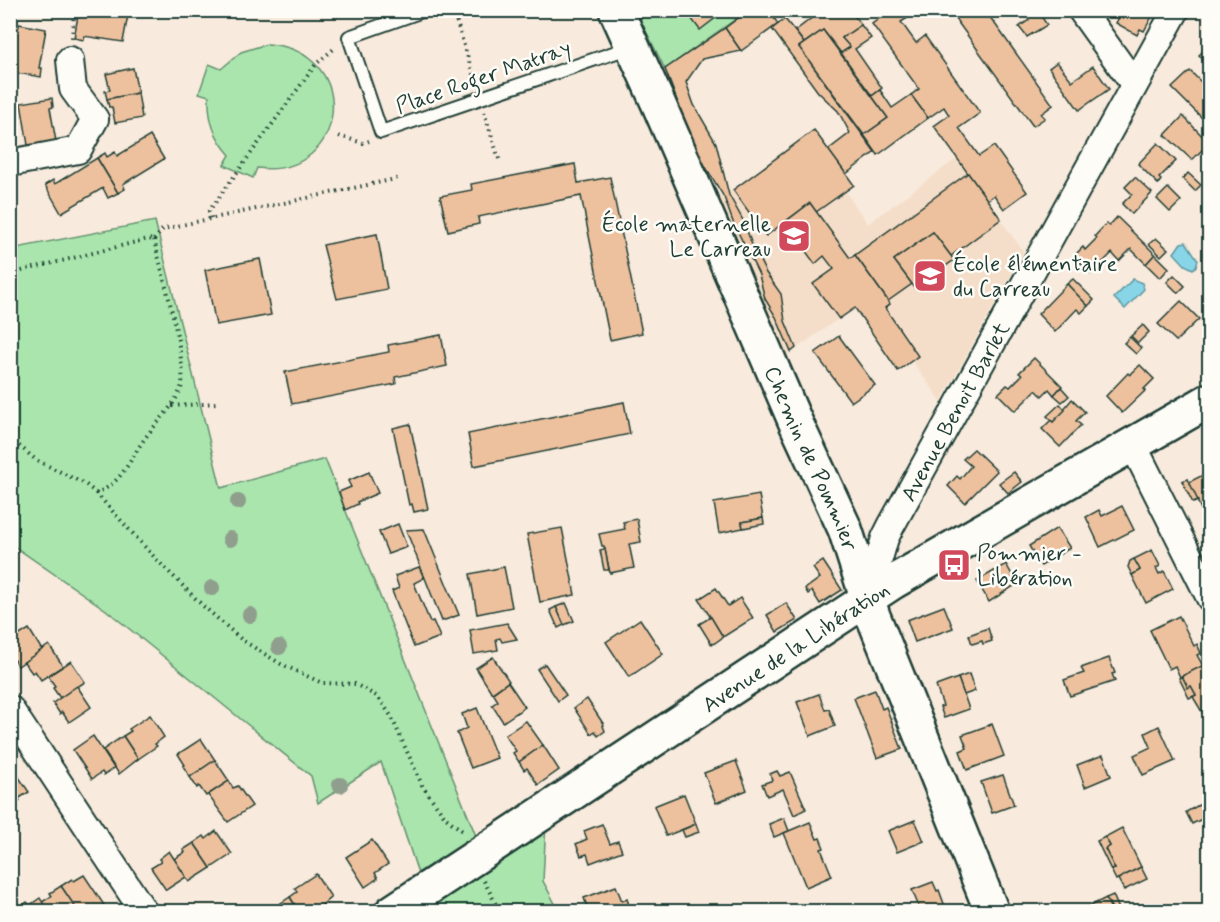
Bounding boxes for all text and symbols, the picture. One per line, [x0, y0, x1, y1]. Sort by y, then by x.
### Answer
street label: Place Roger Matray [392, 35, 576, 124]
place label: École maternelle Le Carreau [602, 210, 771, 264]
school or university icon: École maternelle Le Carreau [776, 218, 812, 254]
place label: École élémentaire du Carreau [953, 250, 1117, 304]
school or university icon: École élémentaire du Carreau [912, 258, 948, 294]
street label: Avenue Benoit Barlet [895, 317, 1017, 507]
street label: Chemin de Pommier [757, 362, 863, 555]
place label: Pommier - Libération [977, 540, 1082, 593]
bus stop icon: Pommier - Libération [936, 547, 972, 583]
street label: Avenue de la Libération [697, 576, 895, 720]

